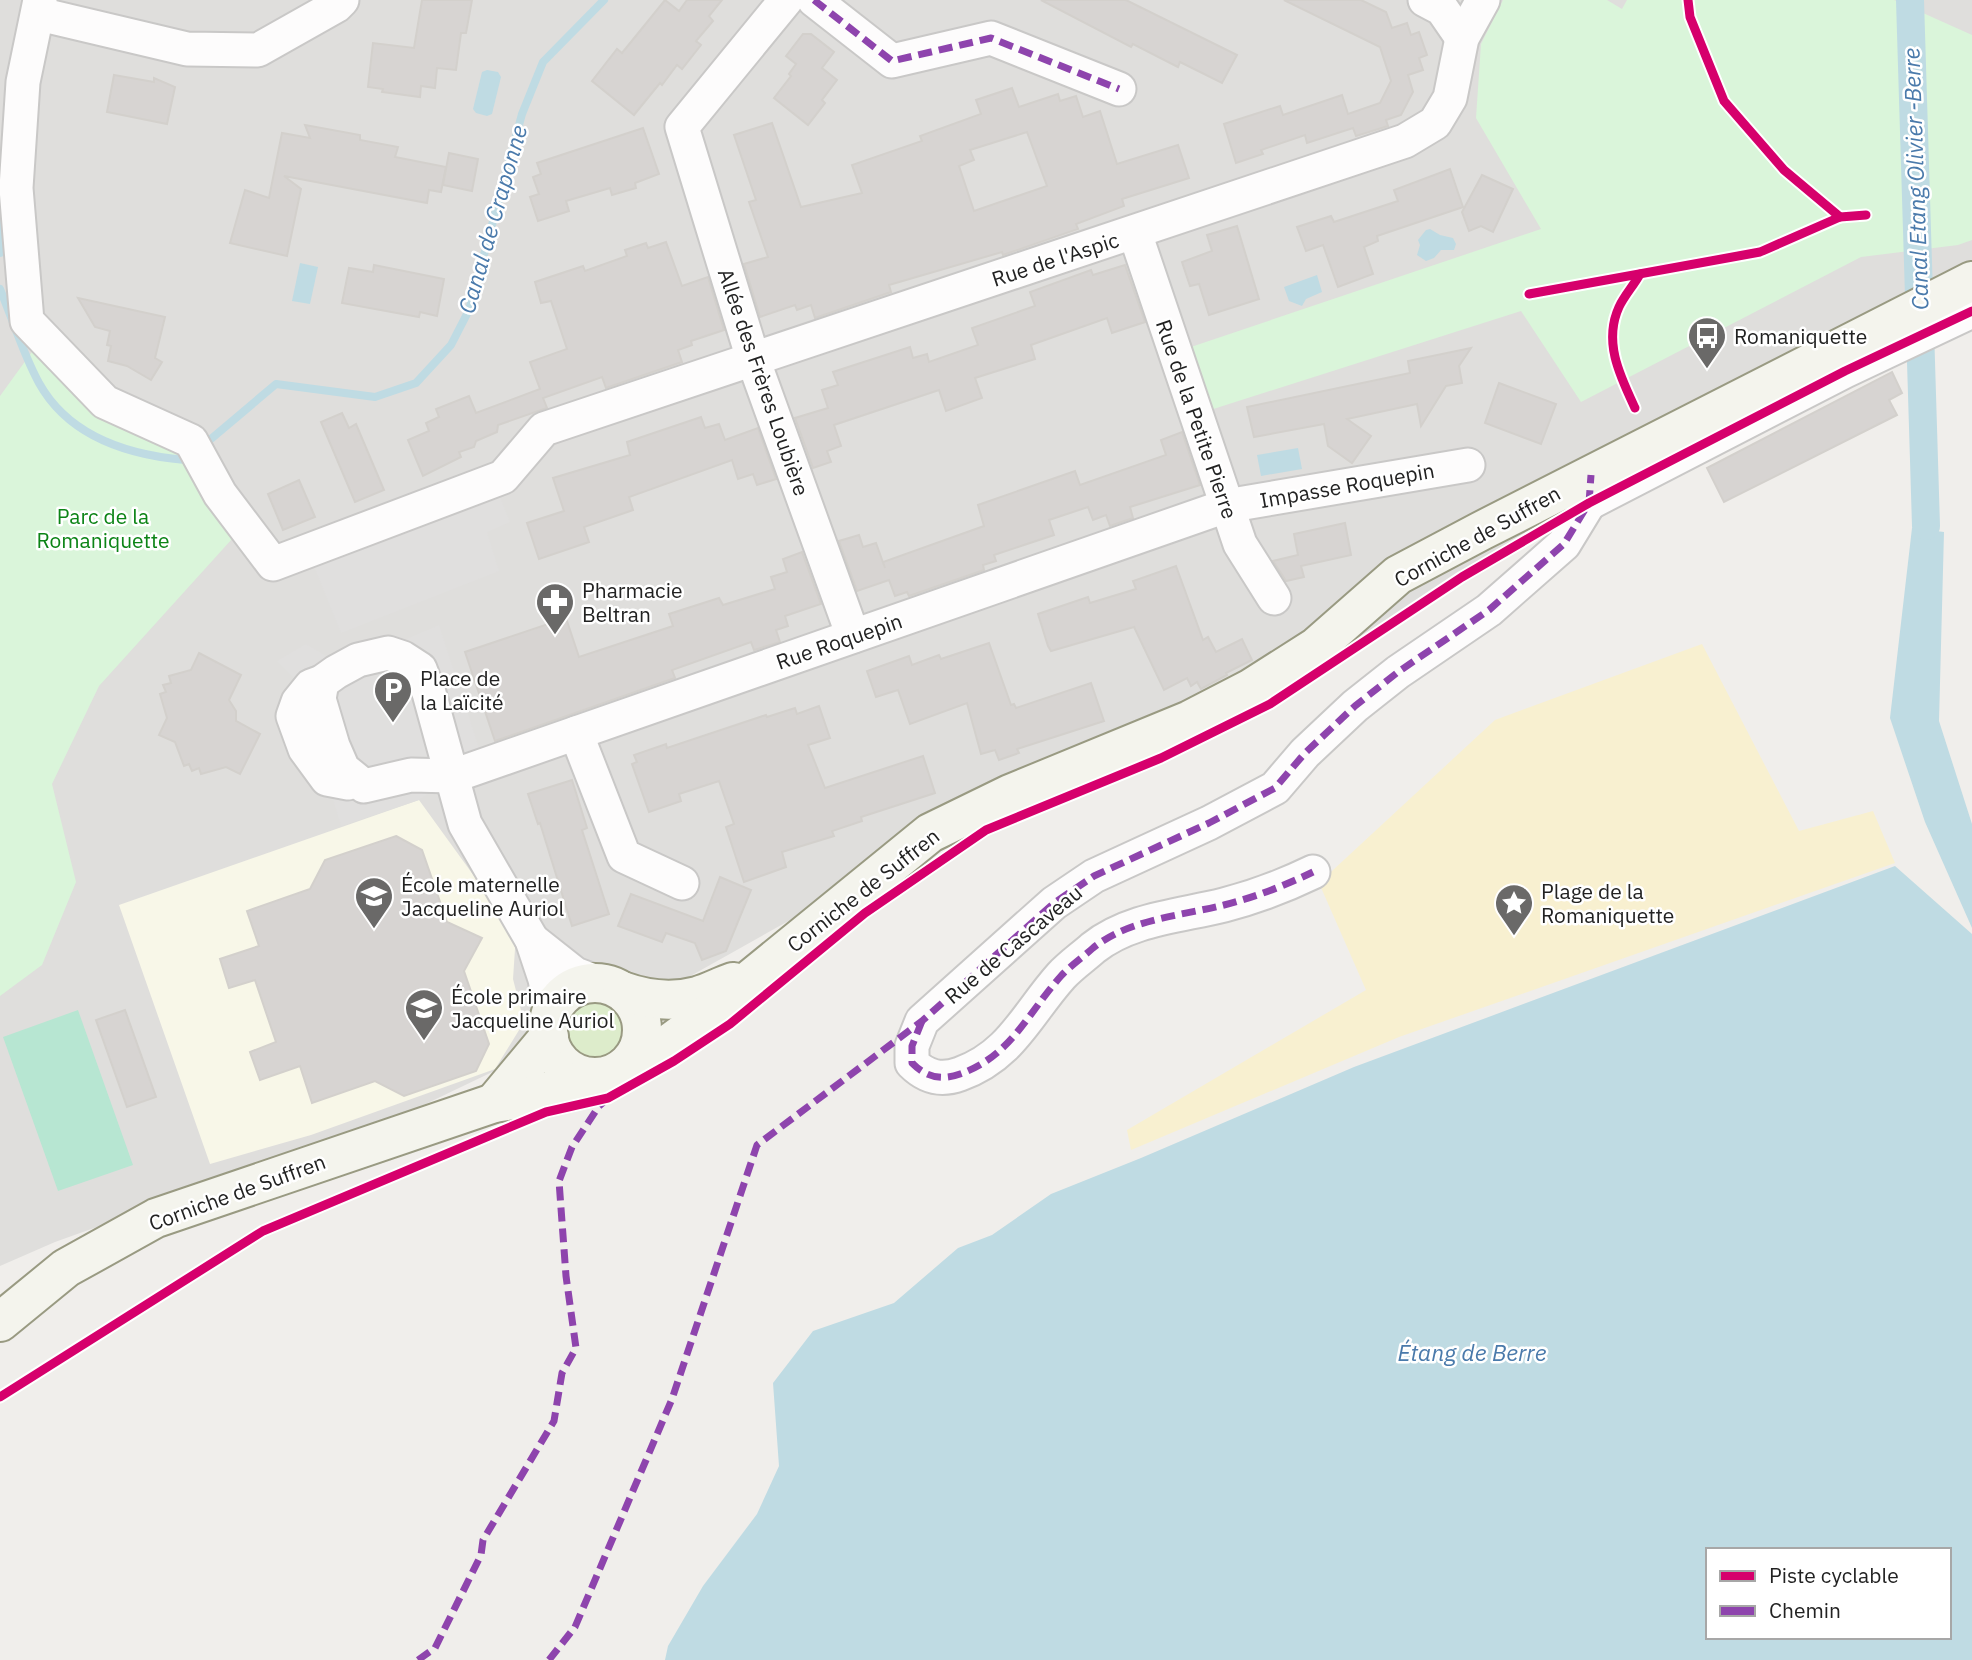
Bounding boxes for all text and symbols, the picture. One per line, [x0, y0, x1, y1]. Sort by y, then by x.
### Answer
water label: Canal Etang Olivier -Berre [1895, 47, 1935, 311]
water label: Canal de Craponne [451, 121, 533, 317]
street label: Rue de l'Aspic [988, 225, 1122, 293]
street label: Allée des Frères Loubière [712, 265, 816, 499]
bus stop icon: Romaniquette [1686, 315, 1728, 370]
street label: Rue de la Petite Pierre [1150, 316, 1244, 522]
place label: Romaniquette [1734, 322, 1867, 350]
street label: Impasse Roquepin [1257, 456, 1437, 514]
street label: Corniche de Suffren [1389, 479, 1565, 593]
park label: Parc de la Romaniquette [36, 502, 170, 554]
place label: Pharmacie Beltran [582, 576, 682, 628]
pharmacy icon: Pharmacie Beltran [534, 581, 576, 636]
street label: Rue Roquepin [772, 606, 906, 676]
place label: Place de la Laïcité [420, 664, 503, 716]
parking icon: Place de la Laïcité [372, 669, 414, 724]
street label: Corniche de Suffren [781, 822, 945, 958]
place label: École maternelle Jacqueline Auriol [401, 870, 564, 922]
school or university icon: École maternelle Jacqueline Auriol [353, 875, 395, 930]
place label: Plage de la Romaniquette [1541, 877, 1674, 929]
street label: Rue de Cascaveau [938, 878, 1088, 1010]
place icon: Plage de la Romaniquette [1493, 882, 1535, 937]
place label: École primaire Jacqueline Auriol [451, 982, 614, 1034]
school or university icon: École primaire Jacqueline Auriol [403, 987, 445, 1042]
street label: Corniche de Suffren [145, 1147, 329, 1237]
water label: Étang de Berre [1398, 1337, 1547, 1367]
legend [1706, 1548, 1951, 1639]
text: Piste cyclable [1769, 1561, 1899, 1589]
text: Chemin [1769, 1596, 1841, 1624]

